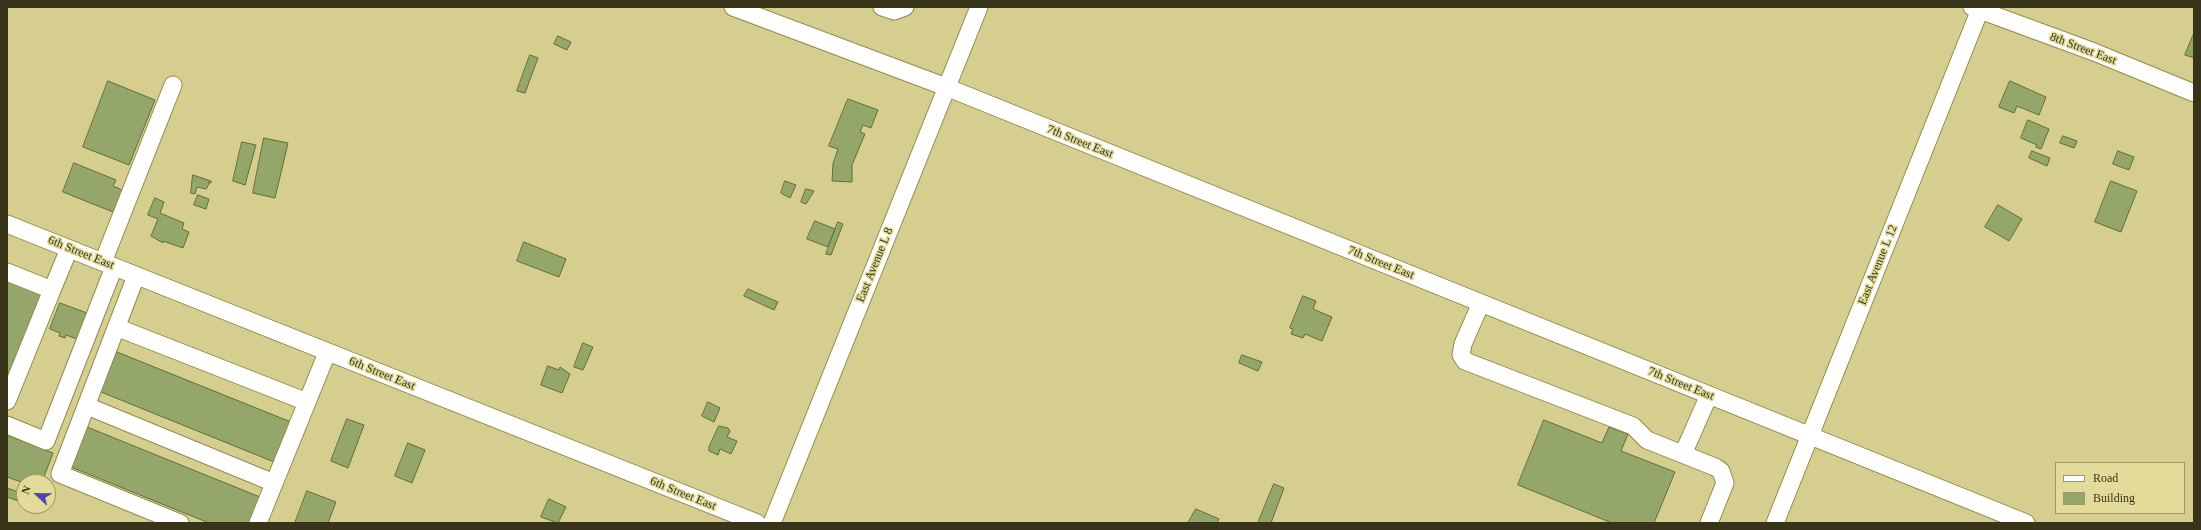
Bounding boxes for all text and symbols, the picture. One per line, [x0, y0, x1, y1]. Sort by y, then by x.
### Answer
street label: 8th Street East [2048, 30, 2118, 68]
street label: 7th Street East [1045, 122, 1115, 162]
street label: East Avenue L 12 [1855, 223, 1901, 307]
street label: East Avenue L 8 [853, 225, 897, 305]
street label: 6th Street East [46, 233, 116, 273]
street label: 7th Street East [1346, 243, 1416, 283]
street label: 6th Street East [347, 354, 417, 394]
street label: 7th Street East [1646, 364, 1716, 404]
legend [2055, 462, 2185, 514]
text: Road [2093, 471, 2118, 485]
north arrow [16, 474, 56, 514]
street label: 6th Street East [648, 474, 718, 514]
text: N [19, 484, 33, 496]
text: Building [2093, 491, 2135, 505]

